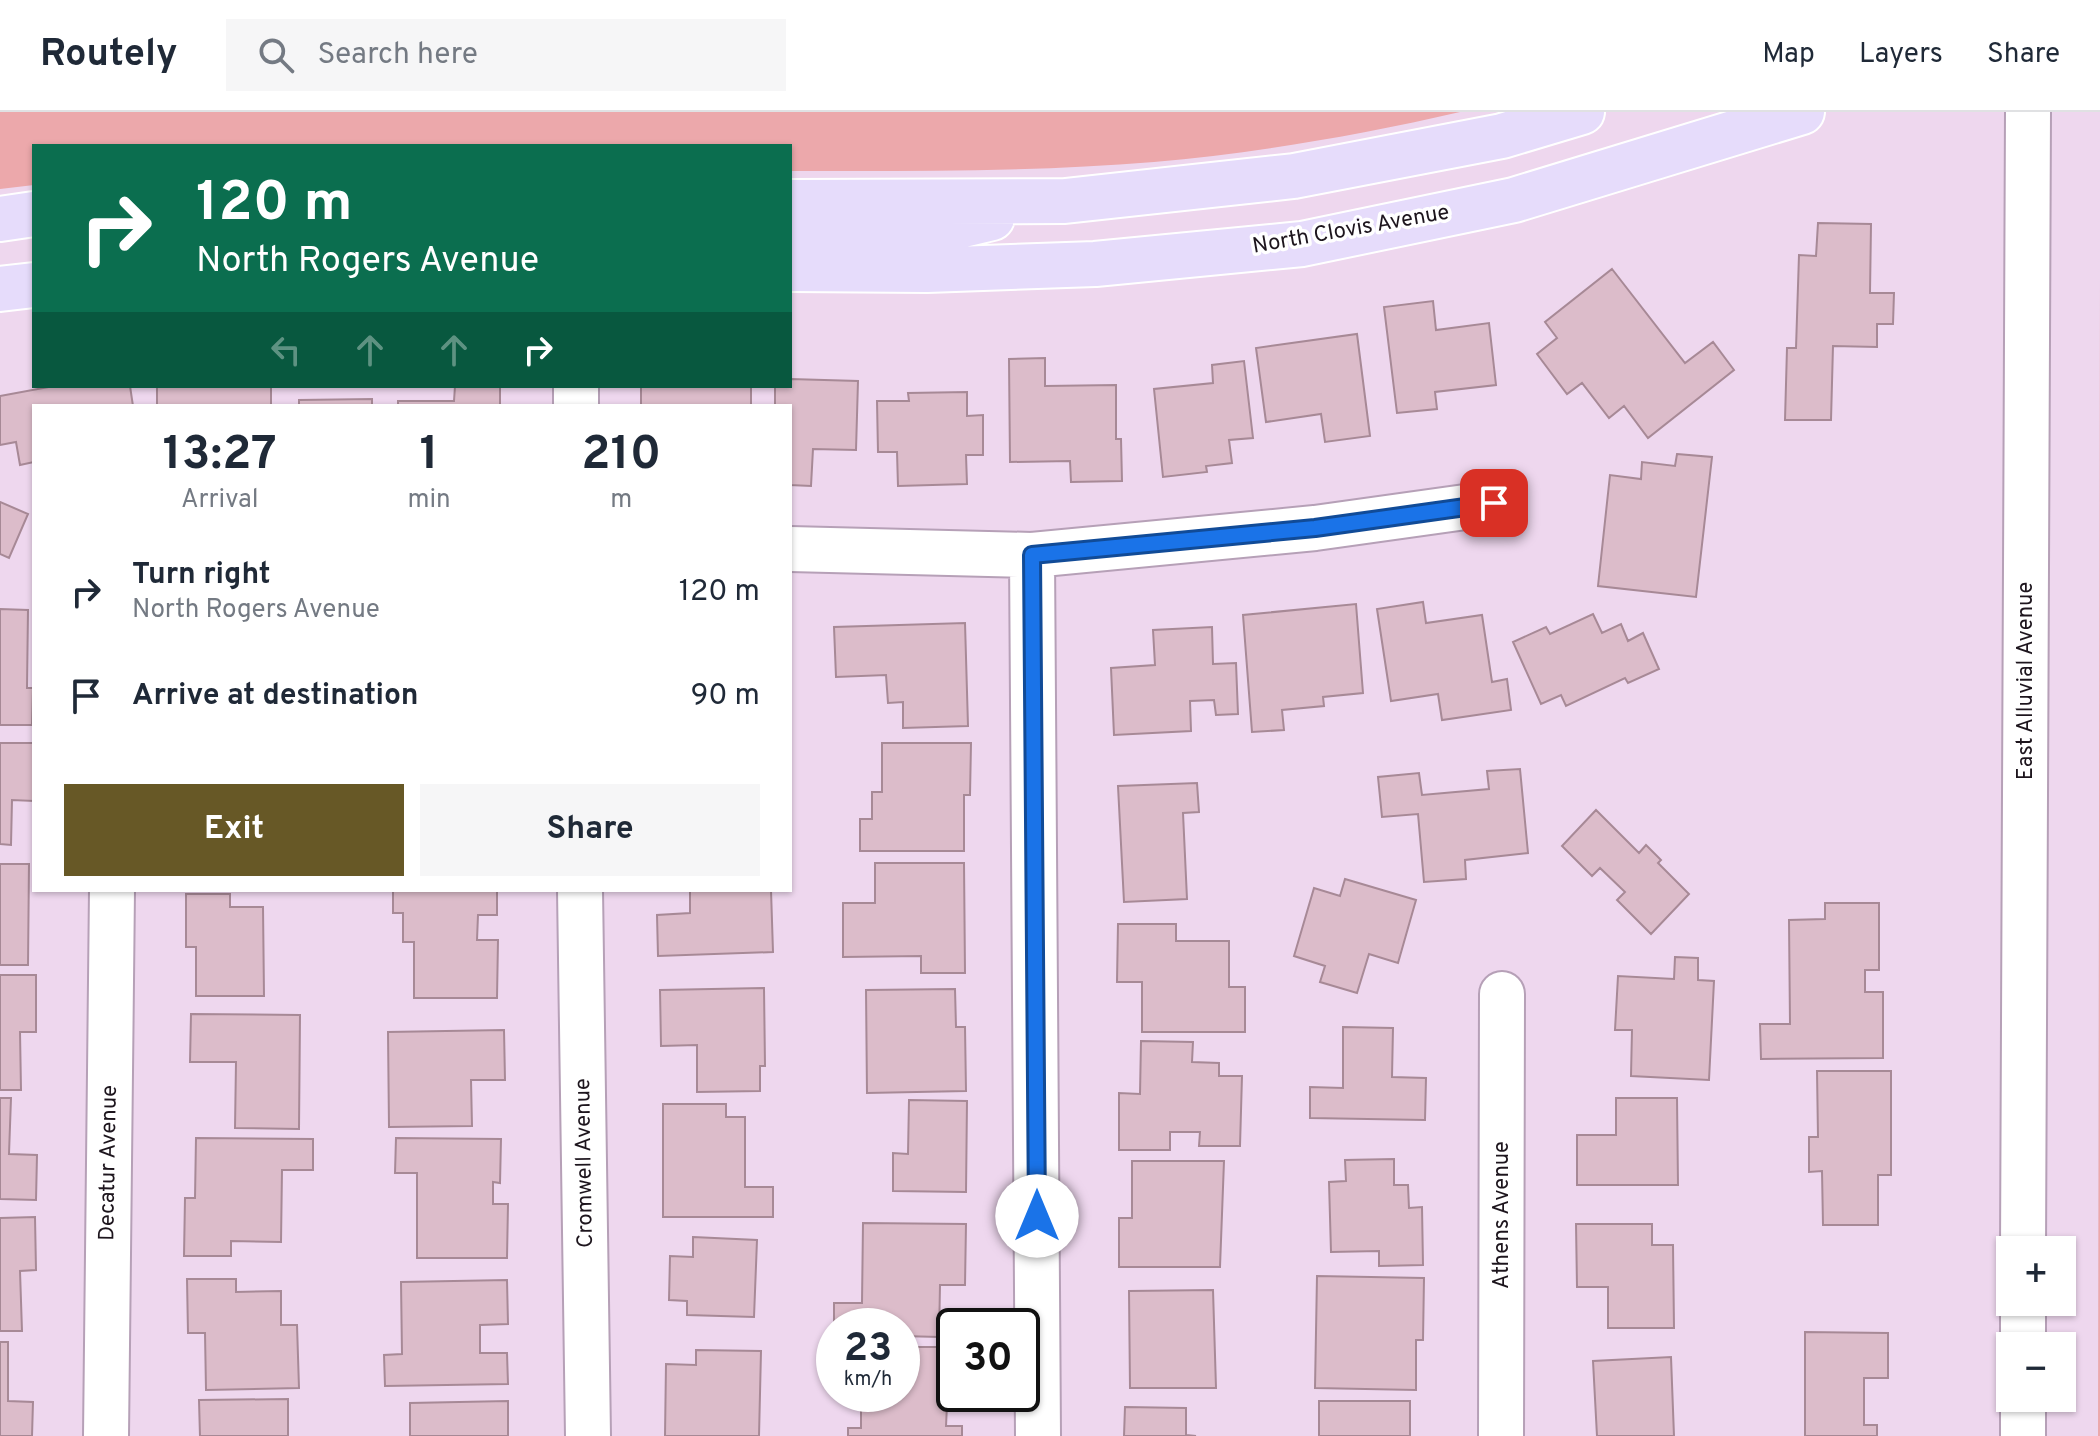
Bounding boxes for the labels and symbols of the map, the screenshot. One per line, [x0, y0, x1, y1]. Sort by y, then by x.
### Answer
street label: North Clovis Avenue [1251, 199, 1451, 261]
pin [1460, 469, 1528, 537]
street label: East Alluvial Avenue [2013, 582, 2040, 780]
street label: Cromwell Avenue [570, 1078, 600, 1248]
street label: Decatur Avenue [94, 1085, 124, 1241]
street label: Athens Avenue [1489, 1141, 1516, 1289]
position arrow [995, 1174, 1079, 1258]
speed limit sign: 30 [936, 1308, 1040, 1412]

